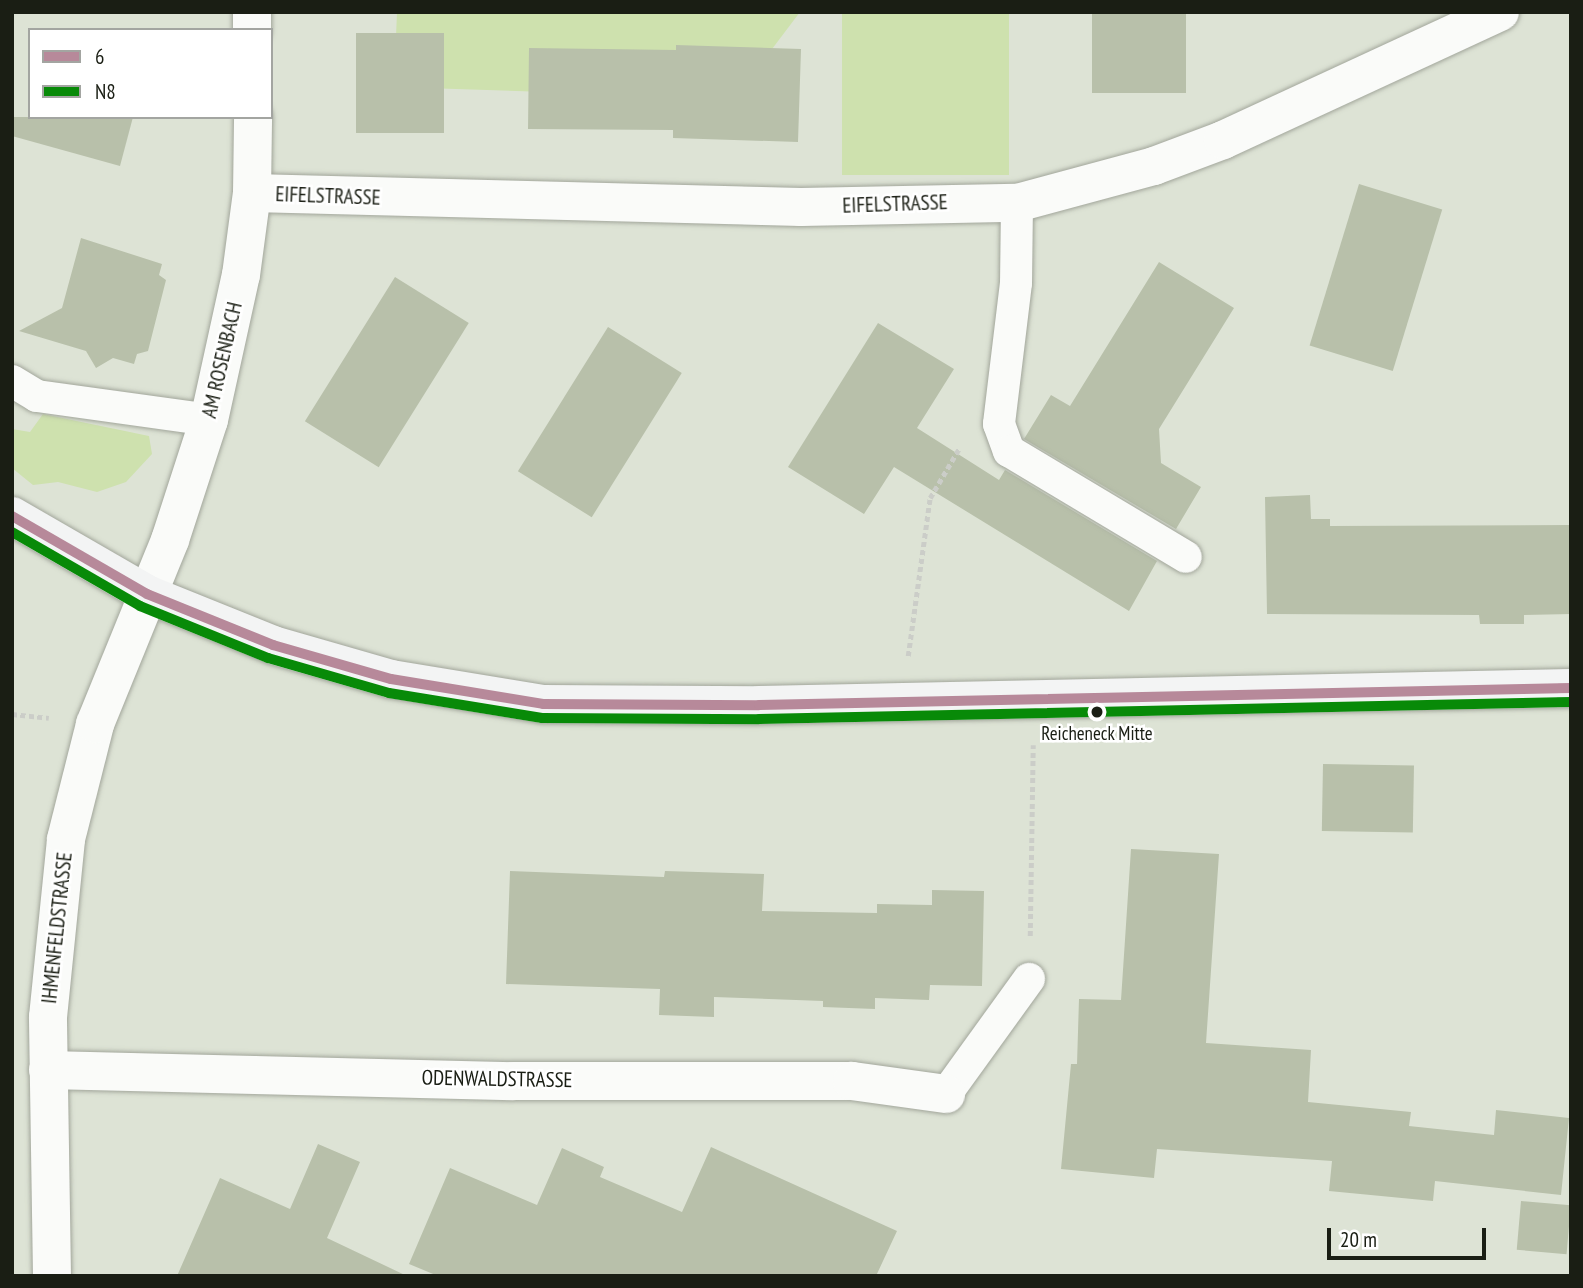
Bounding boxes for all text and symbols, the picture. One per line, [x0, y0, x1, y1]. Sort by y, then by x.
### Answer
legend [28, 28, 273, 119]
text: 6 [95, 43, 104, 70]
text: N8 [95, 78, 116, 105]
street label: EIFELSTRASSE [275, 182, 381, 210]
street label: EIFELSTRASSE [842, 190, 948, 218]
street label: AM ROSENBACH [196, 300, 248, 420]
marker: Reicheneck Mitte [1090, 705, 1104, 719]
place label: Reicheneck Mitte [1041, 723, 1153, 745]
street label: IHMENFELDSTRASSE [37, 851, 77, 1005]
street label: ODENWALDSTRASSE [421, 1065, 573, 1093]
scale bar [1331, 1214, 1490, 1258]
text: 20 m [1340, 1226, 1377, 1253]

